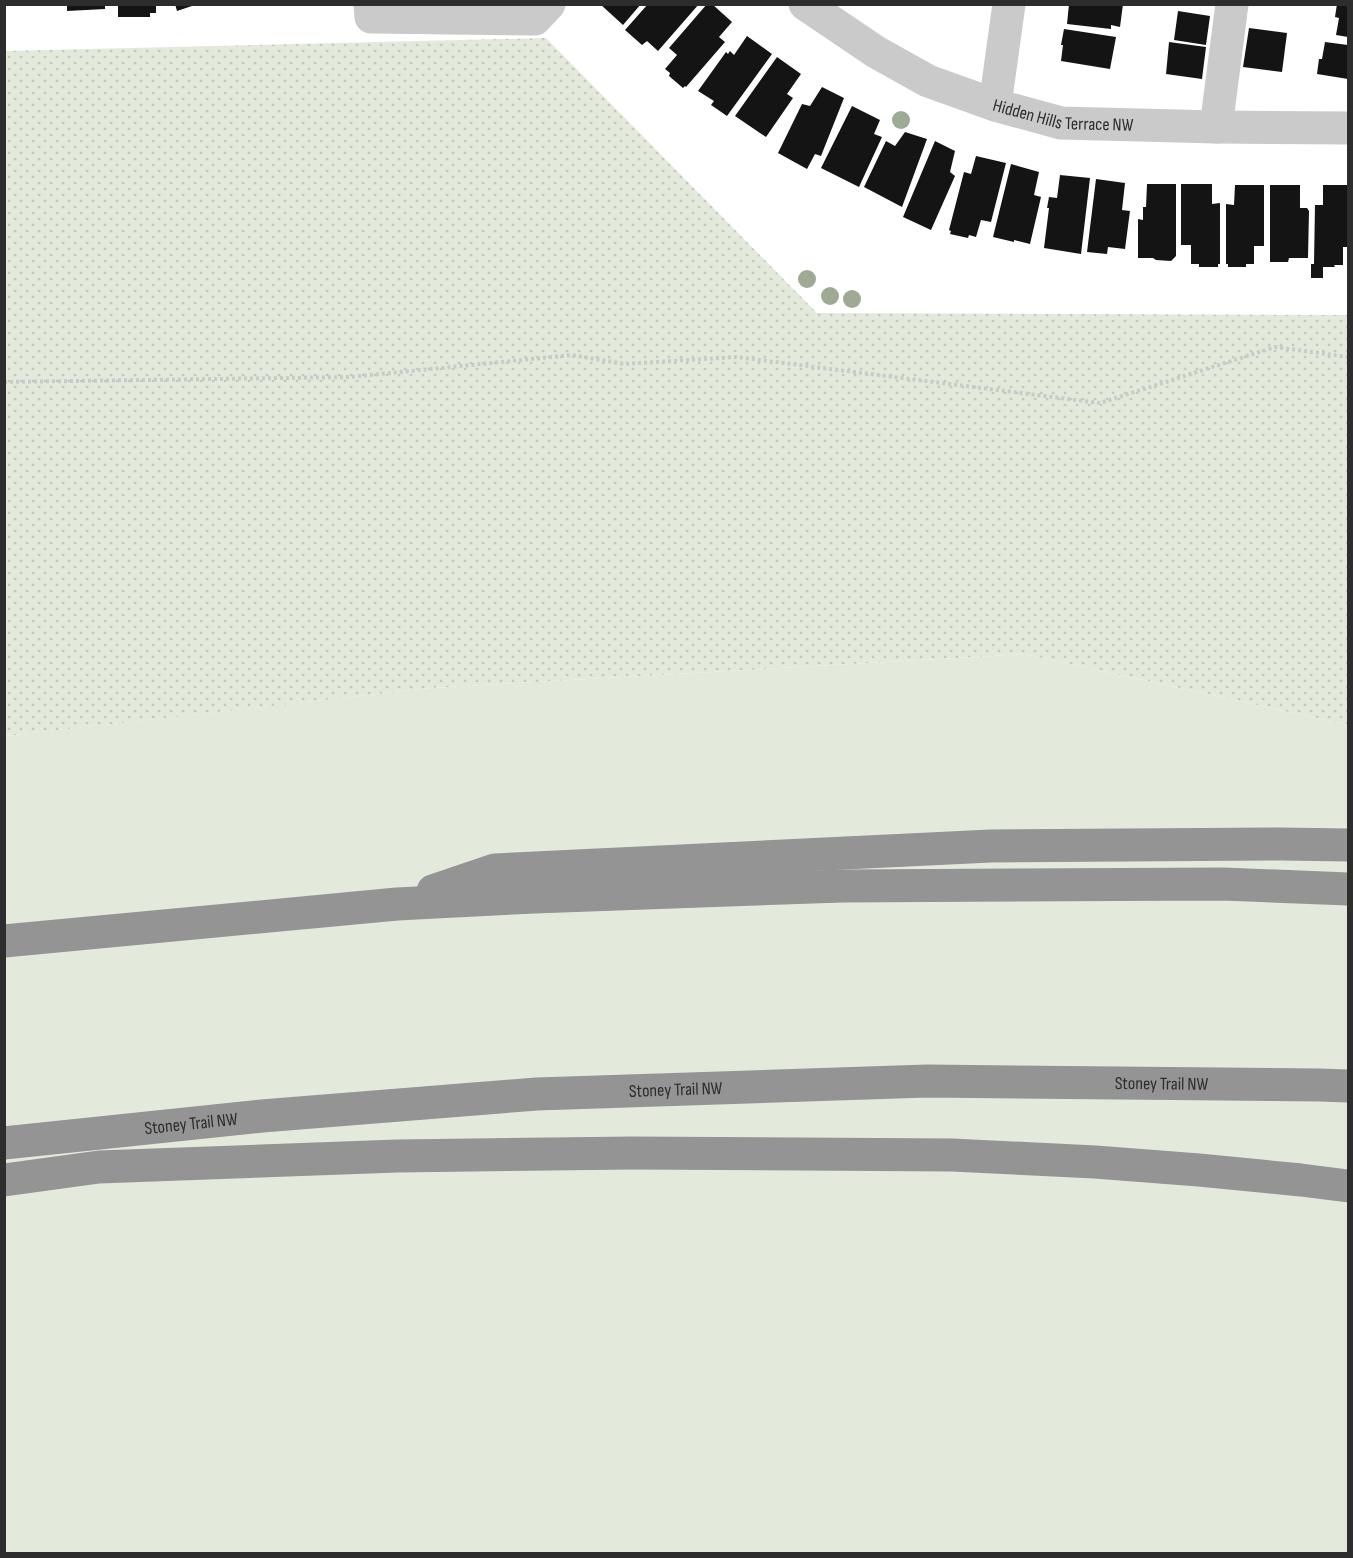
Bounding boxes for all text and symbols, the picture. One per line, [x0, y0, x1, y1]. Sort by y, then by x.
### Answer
street label: Hidden Hills Terrace NW [990, 95, 1134, 136]
street label: Stoney Trail NW [1115, 1073, 1209, 1095]
street label: Stoney Trail NW [629, 1078, 723, 1102]
street label: Stoney Trail NW [143, 1109, 239, 1139]

